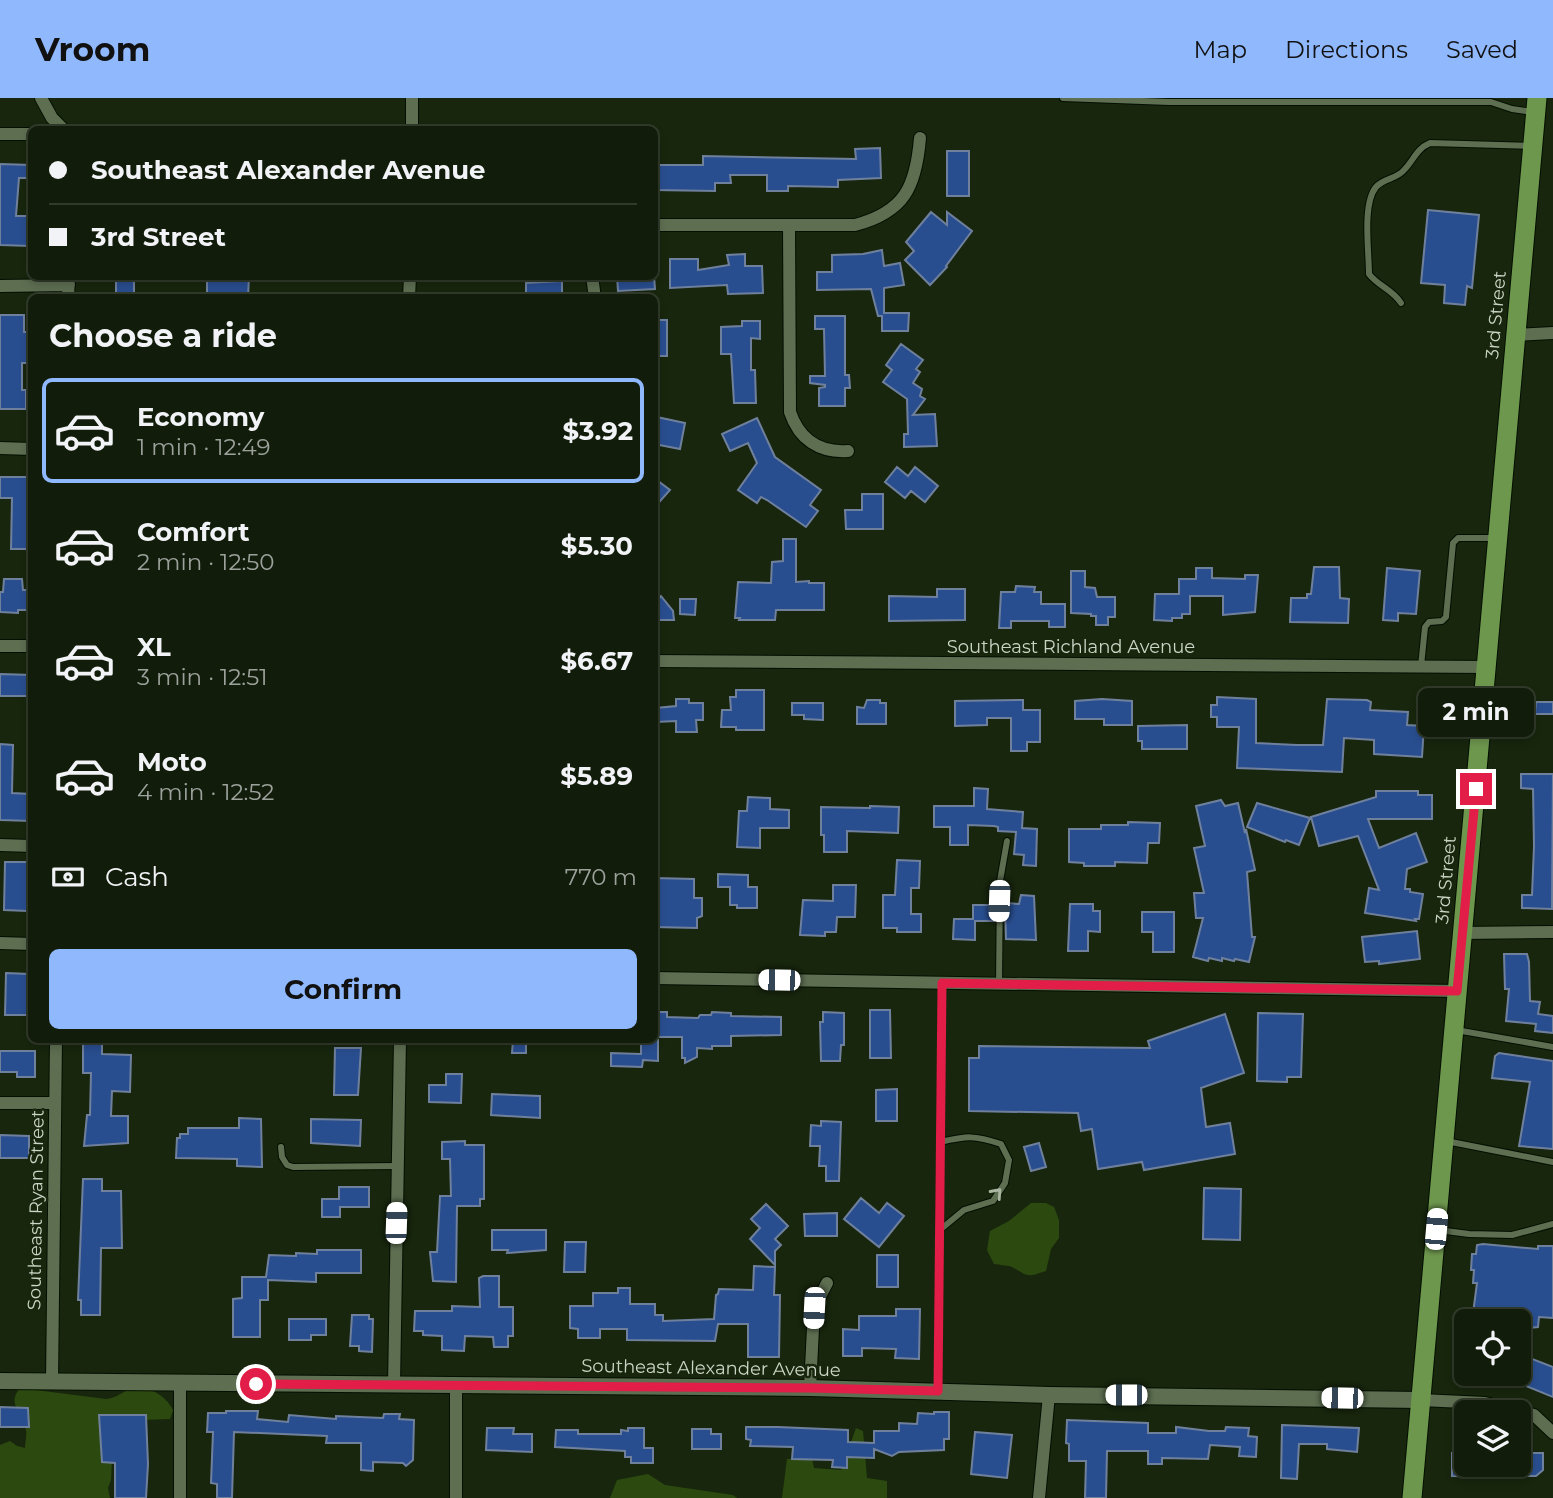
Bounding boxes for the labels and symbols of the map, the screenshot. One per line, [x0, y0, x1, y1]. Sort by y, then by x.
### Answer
street label: 3rd Street [1481, 270, 1511, 360]
street label: Southeast Richland Avenue [947, 636, 1195, 658]
callout: 2 min [1418, 688, 1534, 736]
route end [1460, 773, 1492, 805]
street label: 3rd Street [1431, 835, 1461, 925]
car [988, 880, 1011, 922]
car [758, 969, 801, 991]
street label: Southeast Ryan Street [23, 1110, 49, 1310]
one-way arrow [989, 1188, 1001, 1201]
car [385, 1202, 408, 1244]
car [1424, 1207, 1449, 1251]
car [803, 1286, 826, 1330]
street label: Southeast Alexander Avenue [581, 1355, 841, 1381]
route start [240, 1368, 272, 1400]
car [1106, 1385, 1148, 1406]
car [1321, 1387, 1364, 1409]

